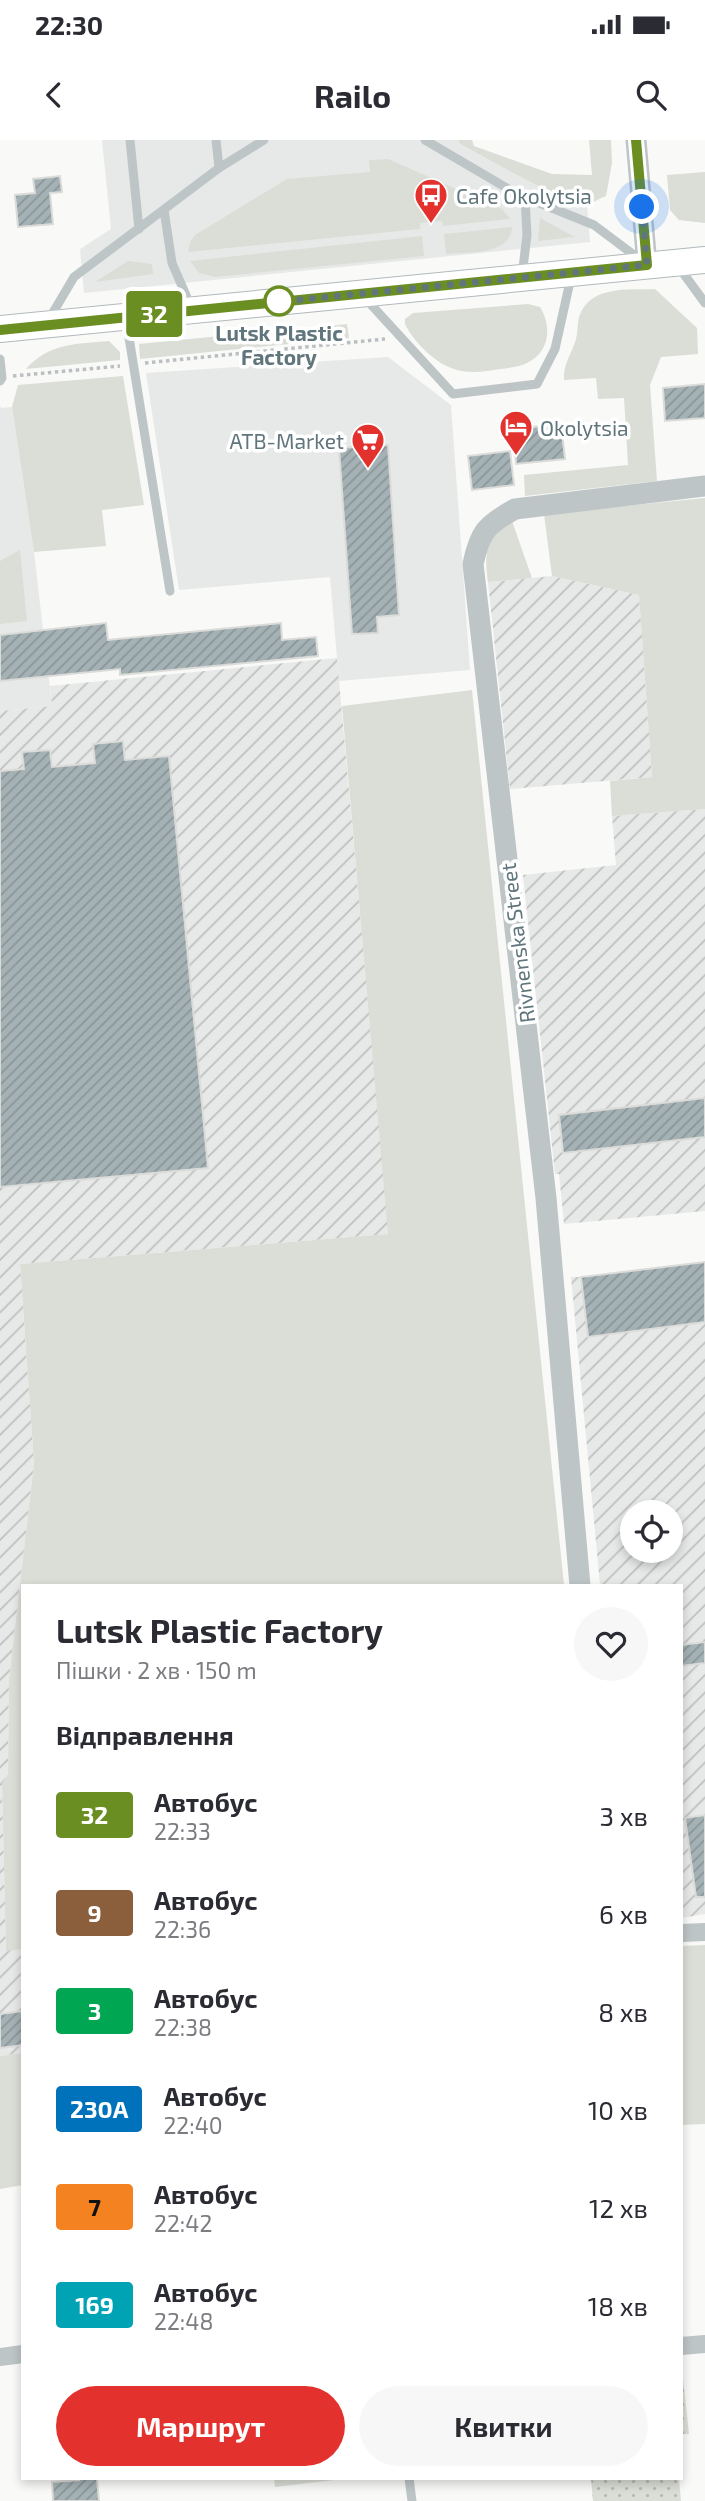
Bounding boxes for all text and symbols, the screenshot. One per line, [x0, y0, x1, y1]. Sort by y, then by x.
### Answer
text: 22:30 [35, 9, 103, 40]
icon: back [35, 76, 73, 114]
text: Railo [314, 76, 391, 114]
icon: search [632, 76, 670, 114]
bus stop icon: Cafe Okolytsia [412, 176, 450, 225]
place label: Cafe Okolytsia [456, 183, 592, 208]
your location [624, 189, 659, 224]
marker: Lutsk Plastic Factory [264, 286, 294, 316]
line badge: 32 [122, 291, 186, 337]
text: 32 [140, 299, 168, 328]
place label: Lutsk Plastic Factory [215, 320, 343, 370]
hotel icon: Okolytsia [497, 408, 535, 457]
place label: Okolytsia [540, 415, 629, 440]
supermarket icon: ATB-Market [349, 421, 387, 470]
place label: ATB-Market [230, 428, 344, 453]
street label: Rivnenska Street [495, 862, 539, 1024]
map controls [620, 1500, 683, 1563]
button: locate [620, 1500, 683, 1563]
button: heart [574, 1607, 648, 1681]
text: Lutsk Plastic Factory [56, 1610, 383, 1650]
text: Пішки · 2 хв · 150 m [56, 1656, 257, 1684]
text: Відправлення [56, 1719, 234, 1750]
text: Автобус [154, 1786, 257, 1817]
text: 32 [81, 1800, 108, 1829]
text: 3 хв [600, 1800, 648, 1831]
text: 22:33 [154, 1817, 211, 1845]
text: Автобус [154, 1884, 257, 1915]
text: 9 [87, 1898, 102, 1927]
text: 6 хв [599, 1898, 648, 1929]
text: 22:36 [154, 1915, 211, 1943]
text: Автобус [154, 1982, 257, 2013]
text: 3 [88, 1996, 101, 2025]
text: 8 хв [598, 1996, 648, 2027]
text: 22:38 [154, 2013, 212, 2041]
text: Автобус [163, 2080, 267, 2111]
text: 230А [70, 2094, 128, 2123]
text: 10 хв [588, 2094, 648, 2125]
text: 22:40 [163, 2111, 223, 2139]
text: Автобус [154, 2178, 257, 2209]
text: 7 [88, 2192, 101, 2221]
text: 12 хв [589, 2192, 648, 2223]
text: 22:42 [154, 2209, 212, 2237]
text: Автобус [154, 2276, 257, 2307]
text: 169 [75, 2290, 114, 2319]
text: 18 хв [588, 2290, 648, 2321]
text: 22:48 [154, 2307, 213, 2335]
button: Маршрут [56, 2386, 345, 2466]
button: Квитки [359, 2386, 648, 2466]

